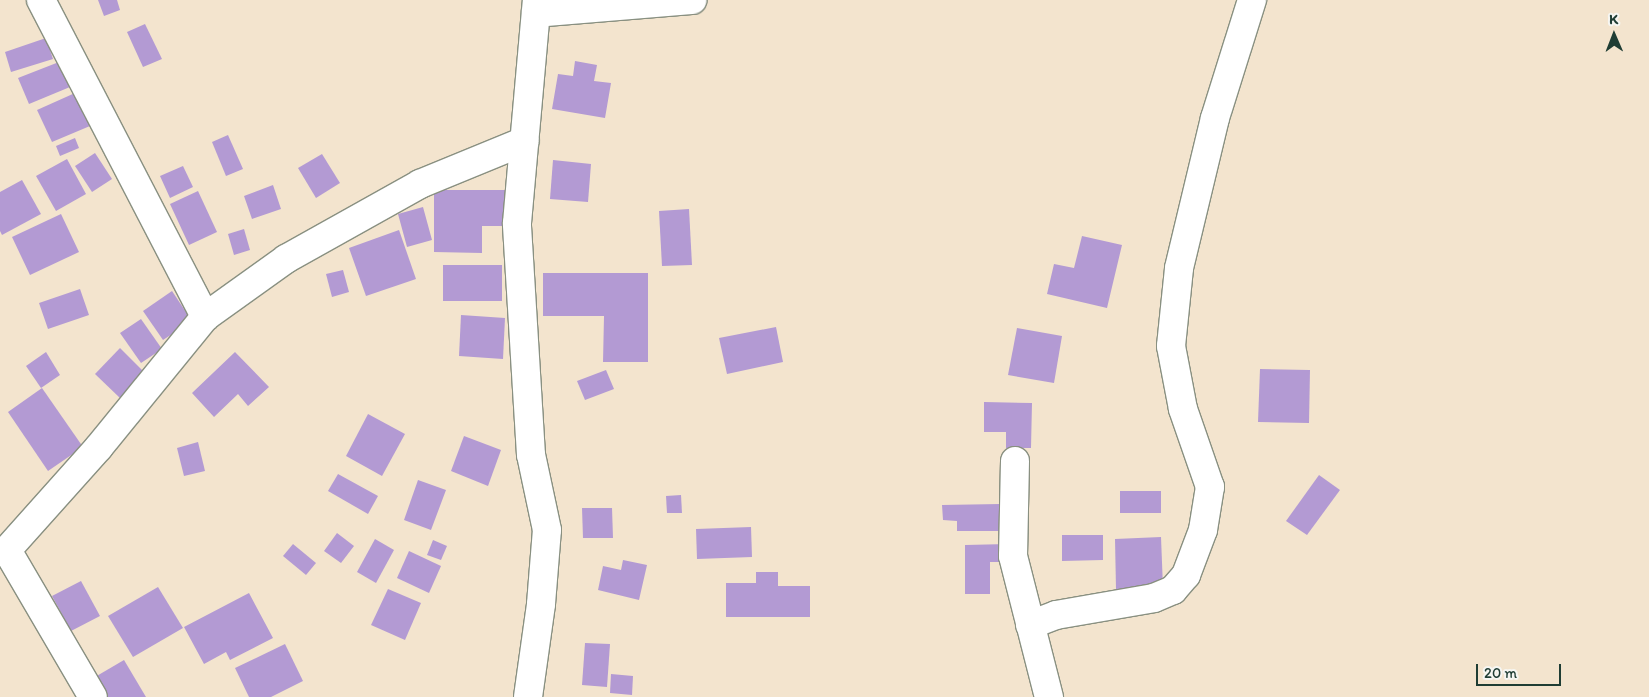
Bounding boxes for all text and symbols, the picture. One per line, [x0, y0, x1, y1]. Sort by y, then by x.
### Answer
north arrow [1589, 10, 1639, 60]
text: K [1609, 11, 1618, 28]
scale bar [1479, 654, 1564, 686]
text: 20 m [1484, 664, 1517, 682]

